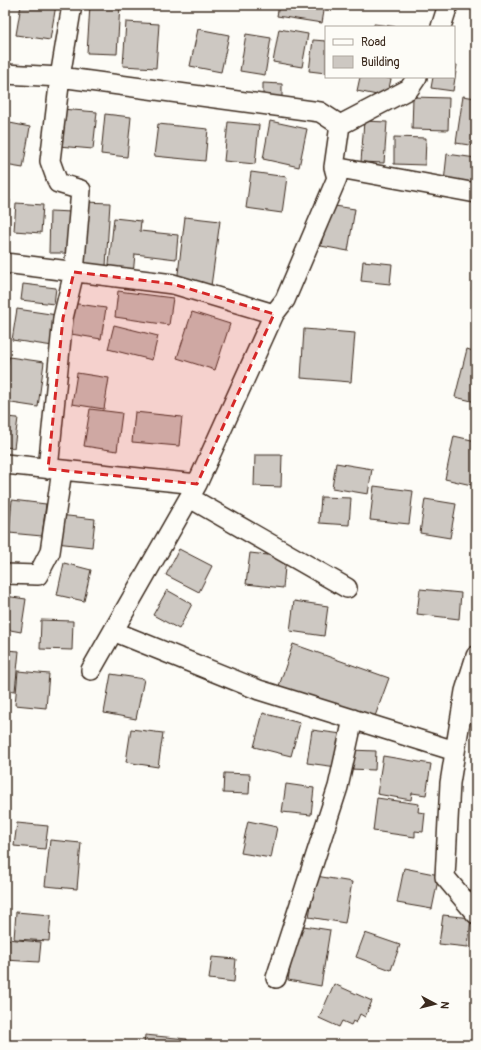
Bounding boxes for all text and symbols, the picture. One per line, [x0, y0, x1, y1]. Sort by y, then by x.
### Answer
legend [325, 26, 455, 78]
text: Road [361, 35, 386, 50]
text: Building [361, 55, 400, 70]
north arrow [415, 984, 455, 1024]
text: N [437, 1001, 451, 1010]

